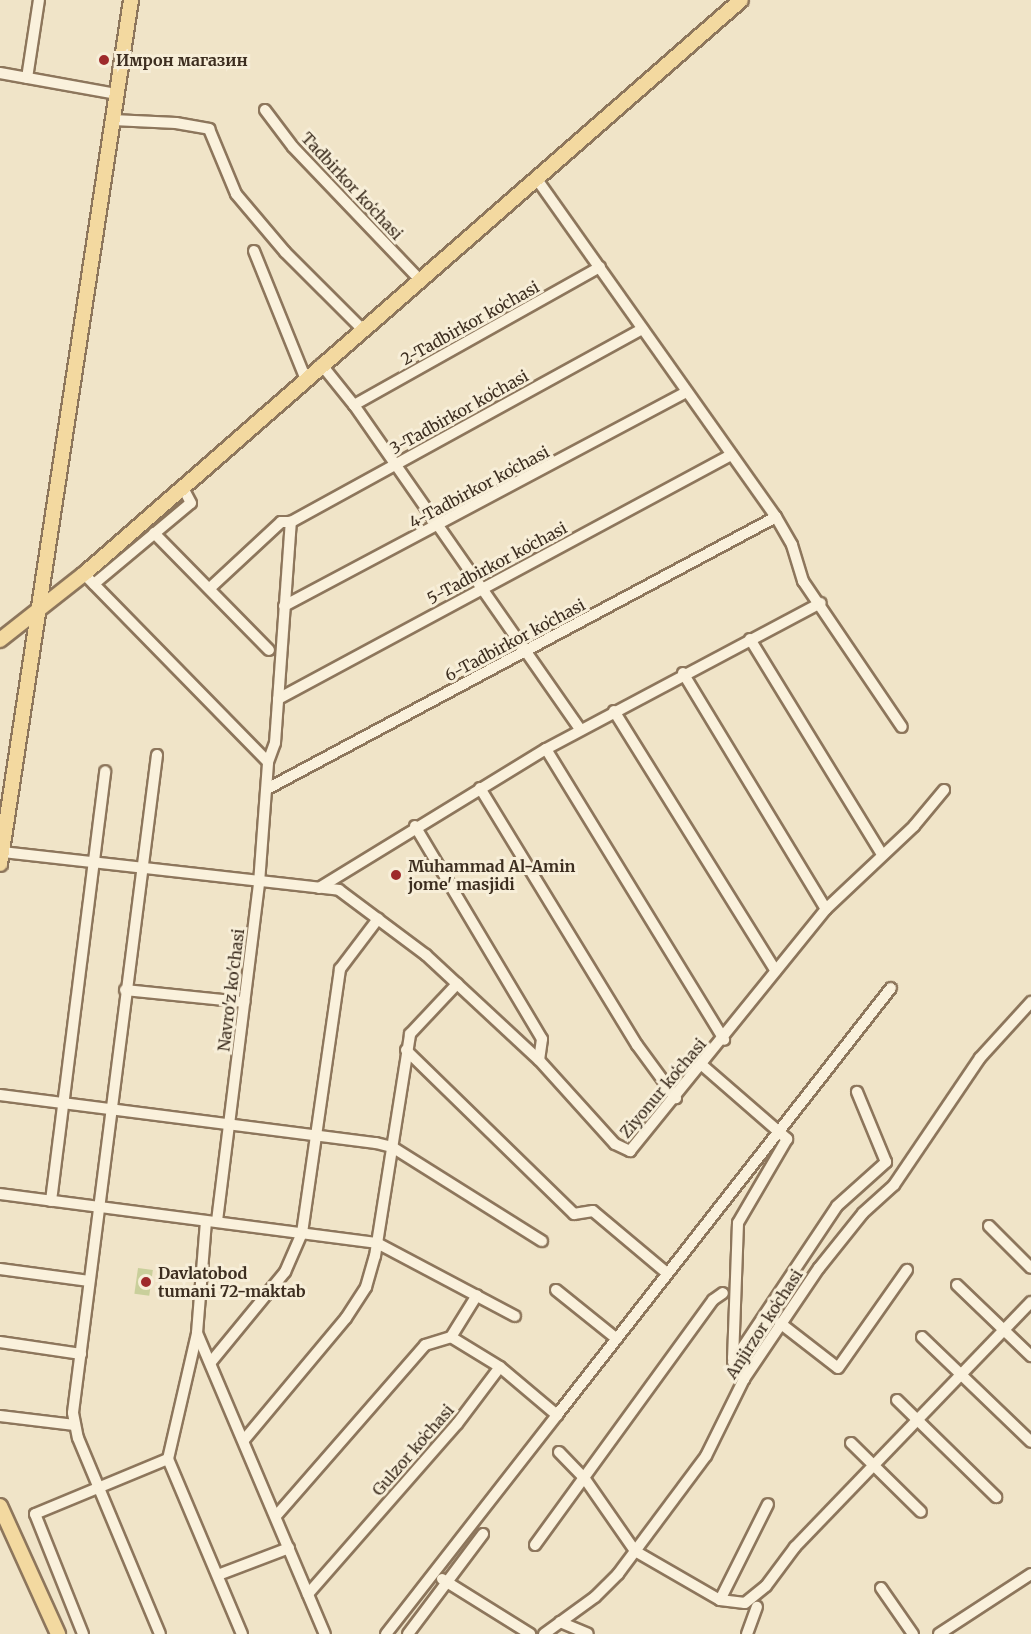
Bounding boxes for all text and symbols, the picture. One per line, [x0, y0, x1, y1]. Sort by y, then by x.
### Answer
place label: Имрон магазин [116, 50, 248, 70]
marker: Имрон магазин [97, 53, 111, 67]
street label: Tadbirkor koʻchasi [297, 128, 407, 244]
street label: 2-Tadbirkor koʻchasi [398, 277, 542, 369]
street label: 3-Tadbirkor koʻchasi [386, 366, 532, 458]
street label: 4-Tadbirkor koʻchasi [406, 442, 552, 532]
street label: 5-Tadbirkor koʻchasi [424, 518, 570, 608]
street label: 6-Tadbirkor koʻchasi [442, 595, 588, 685]
place label: Muhammad Al-Amin jome' masjidi [408, 856, 575, 894]
marker: Muhammad Al-Amin jome' masjidi [389, 868, 403, 882]
street label: Navro'z ko'chasi [214, 928, 248, 1052]
street label: Ziyonur koʻchasi [616, 1034, 710, 1142]
place label: Davlatobod tumani 72-maktab [158, 1263, 306, 1301]
street label: Anjirzor koʻchasi [721, 1266, 807, 1382]
marker: Davlatobod tumani 72-maktab [139, 1275, 153, 1289]
street label: Gulzor koʻchasi [368, 1400, 458, 1500]

